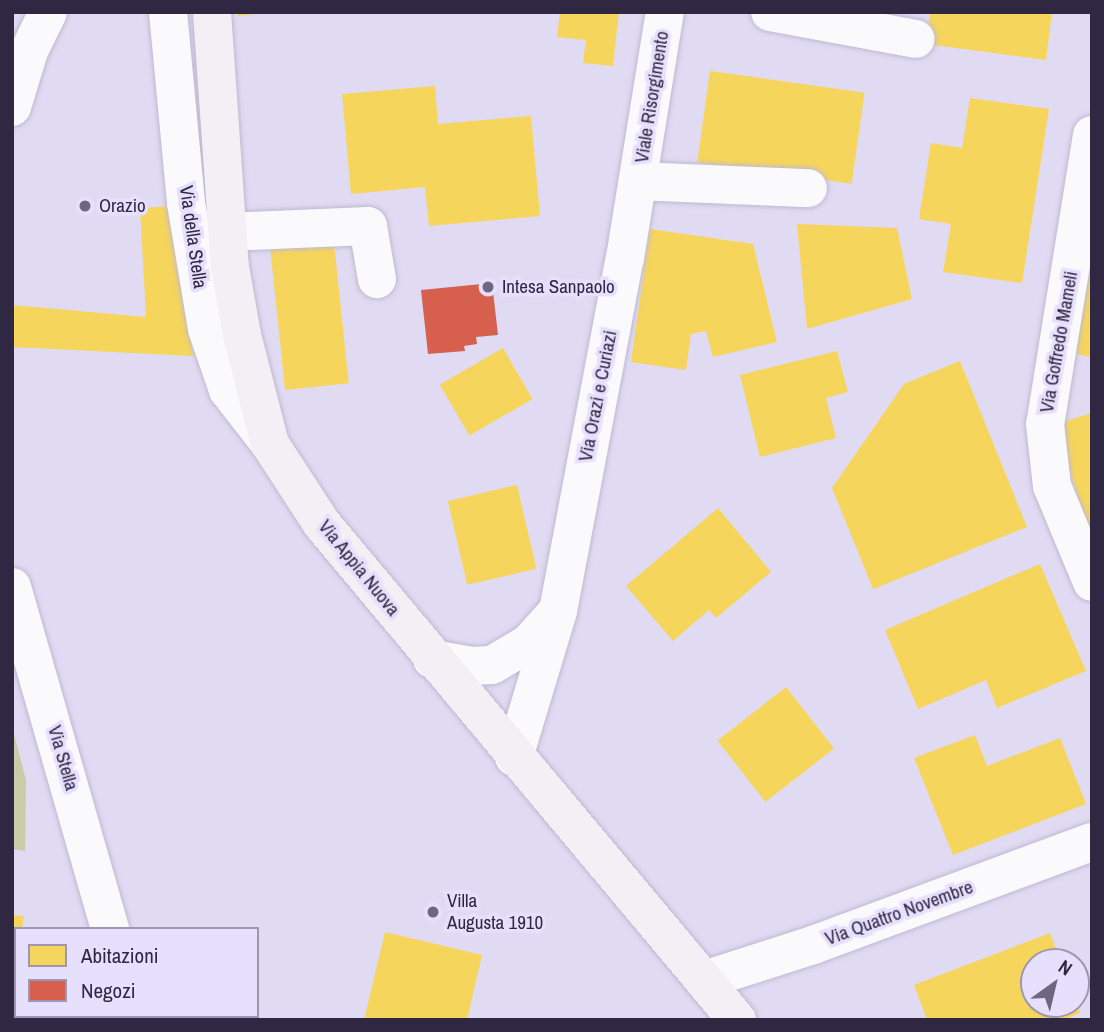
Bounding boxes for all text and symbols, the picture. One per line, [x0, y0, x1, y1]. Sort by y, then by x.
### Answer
street label: Viale Risorgimento [630, 29, 674, 165]
street label: Via della Stella [174, 184, 212, 290]
place label: Orazio [99, 195, 146, 217]
marker: Orazio [77, 198, 93, 214]
street label: Via Goffredo Mameli [1035, 269, 1083, 415]
place label: Intesa Sanpaolo [502, 276, 615, 298]
marker: Intesa Sanpaolo [480, 279, 496, 295]
street label: Via Orazi e Curiazi [574, 329, 622, 463]
street label: Via Appia Nuova [313, 515, 405, 621]
street label: Via Stella [43, 723, 83, 793]
street label: Via Quattro Novembre [822, 876, 976, 950]
place label: Villa Augusta 1910 [447, 890, 543, 934]
marker: Villa Augusta 1910 [425, 904, 441, 920]
legend [14, 927, 259, 1018]
text: Abitazioni [81, 941, 159, 970]
north arrow [1020, 948, 1090, 1018]
text: N [1054, 953, 1078, 981]
text: Negozi [81, 976, 136, 1005]

